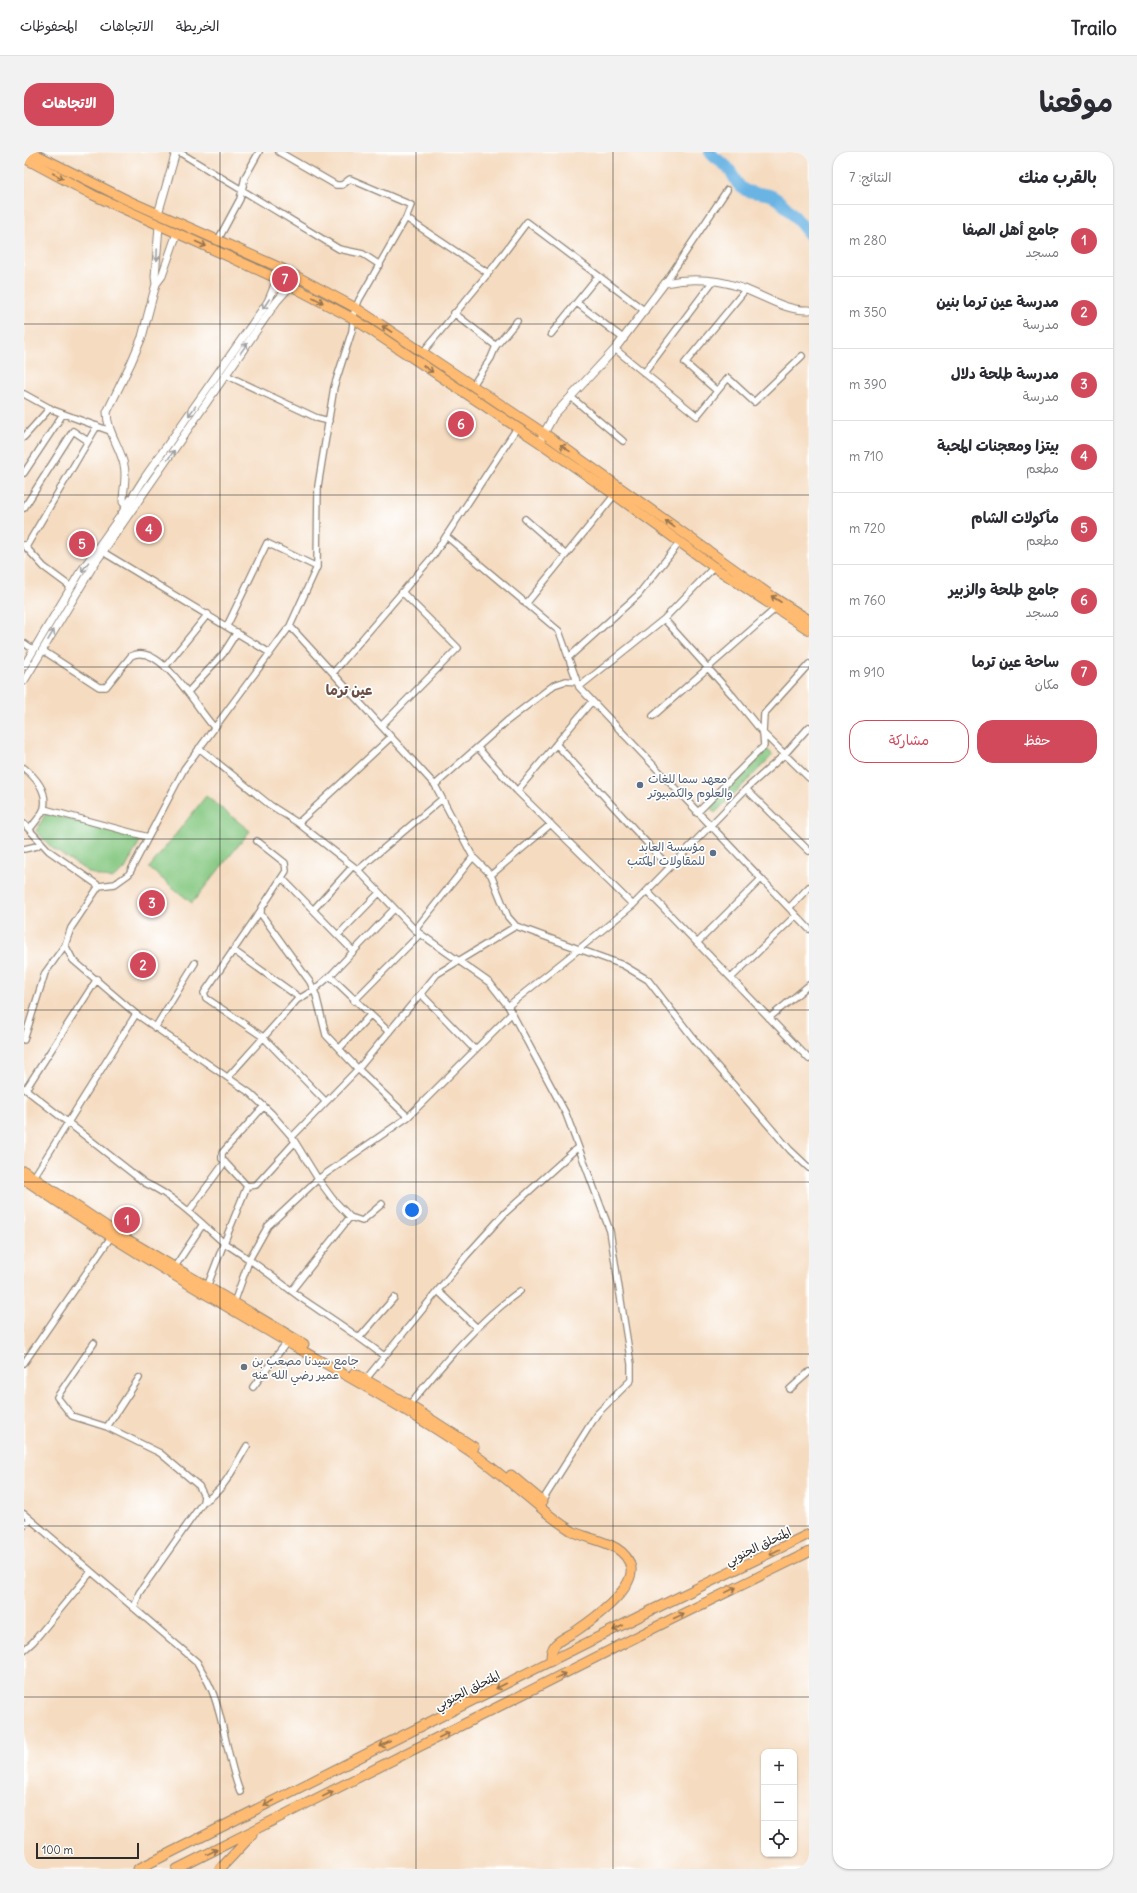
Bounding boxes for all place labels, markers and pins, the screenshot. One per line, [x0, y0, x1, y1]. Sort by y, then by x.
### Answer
pin: 7 [272, 264, 298, 294]
pin: 6 [448, 409, 474, 439]
pin: 4 [136, 514, 162, 544]
pin: 5 [69, 529, 95, 559]
place label: معهد سما للغات والعلوم والكمبيوتر [647, 771, 733, 802]
marker: معهد سما للغات والعلوم والكمبيوتر [635, 780, 645, 790]
place label: مؤسسة العابد للمقاولات المكتب [627, 839, 705, 869]
marker: مؤسسة العابد للمقاولات المكتب [708, 848, 718, 858]
pin: 3 [139, 888, 165, 918]
pin: 2 [130, 950, 156, 980]
pin: 1 [114, 1205, 140, 1235]
place label: جامع سيدنا مصعب بن عمير رضي الله عنه [252, 1353, 359, 1386]
marker: جامع سيدنا مصعب بن عمير رضي الله عنه [239, 1362, 249, 1372]

